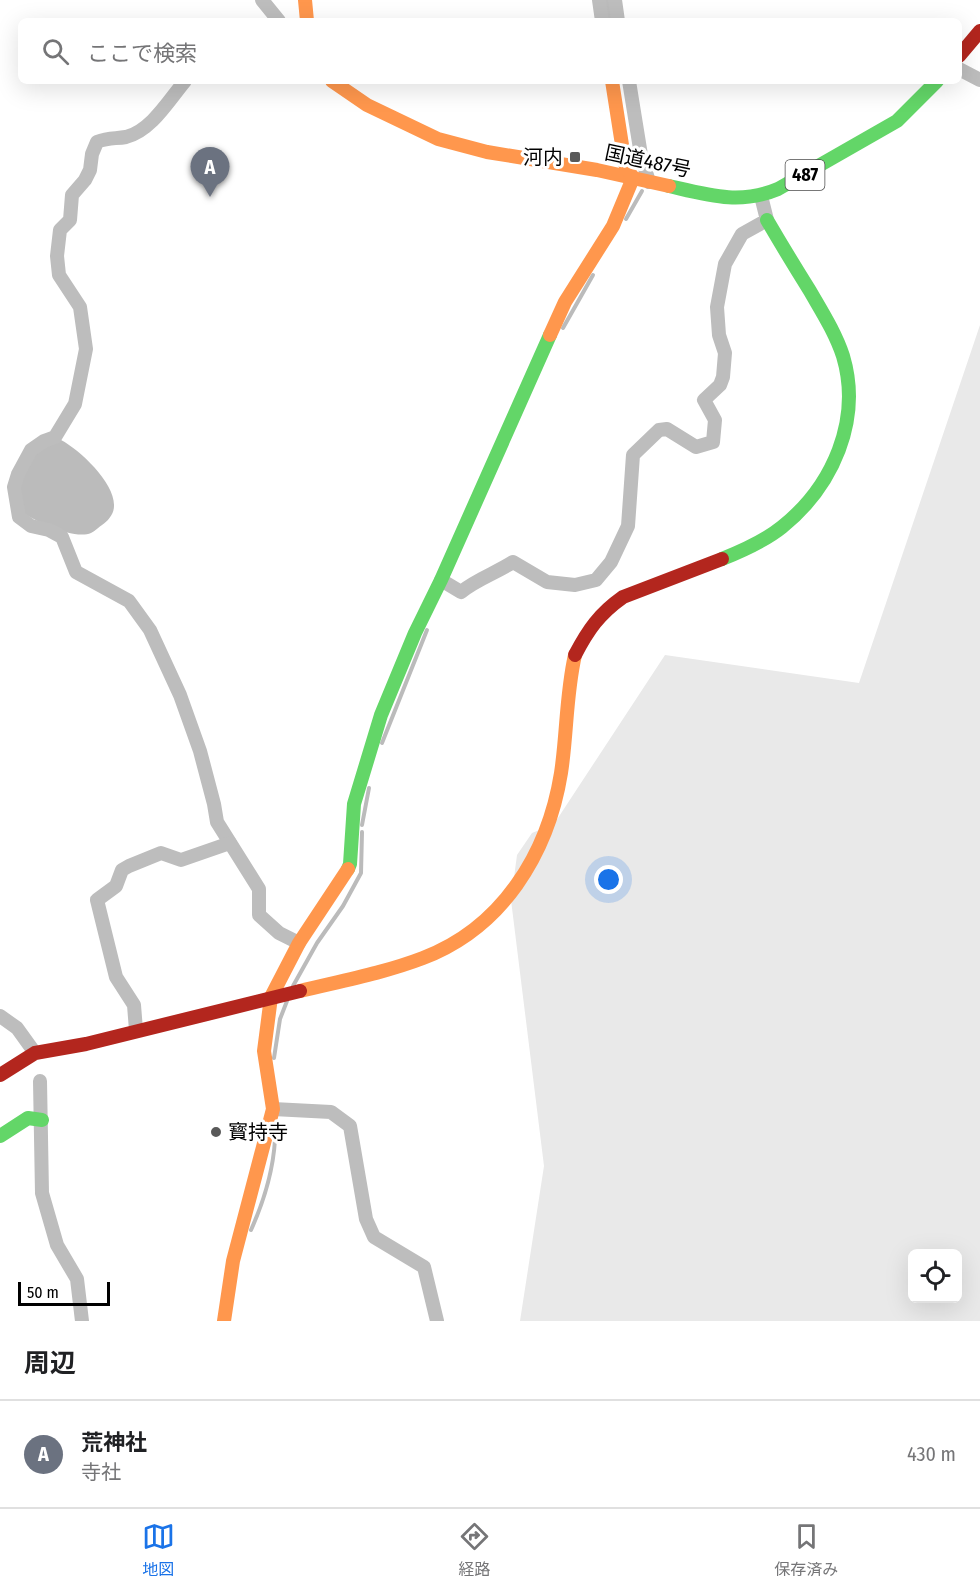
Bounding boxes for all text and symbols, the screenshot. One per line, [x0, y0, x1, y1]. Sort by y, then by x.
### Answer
search box [18, 18, 962, 84]
icon: search [39, 35, 72, 68]
text: ここで検索 [87, 40, 197, 67]
street label: 国道487号 [603, 140, 693, 182]
place label: 河内 [523, 145, 563, 169]
pin: A [190, 148, 230, 197]
marker: 河内 [568, 150, 582, 164]
road number: 487 [786, 160, 824, 190]
your location [594, 865, 623, 894]
place label: 寳持寺 [228, 1120, 288, 1144]
marker: 寳持寺 [209, 1125, 223, 1139]
map controls [908, 1249, 962, 1303]
button: locate [908, 1249, 962, 1303]
scale bar [18, 1279, 110, 1306]
text: 50 m [27, 1283, 59, 1302]
text: 周辺 [24, 1348, 76, 1379]
text: 荒神社 [81, 1429, 147, 1456]
text: A [38, 1442, 49, 1466]
text: 430 m [907, 1442, 956, 1466]
text: 寺社 [81, 1460, 121, 1484]
tab: 地図 [142, 1520, 175, 1580]
tab: 経路 [458, 1520, 491, 1580]
tab: 保存済み [774, 1520, 838, 1580]

